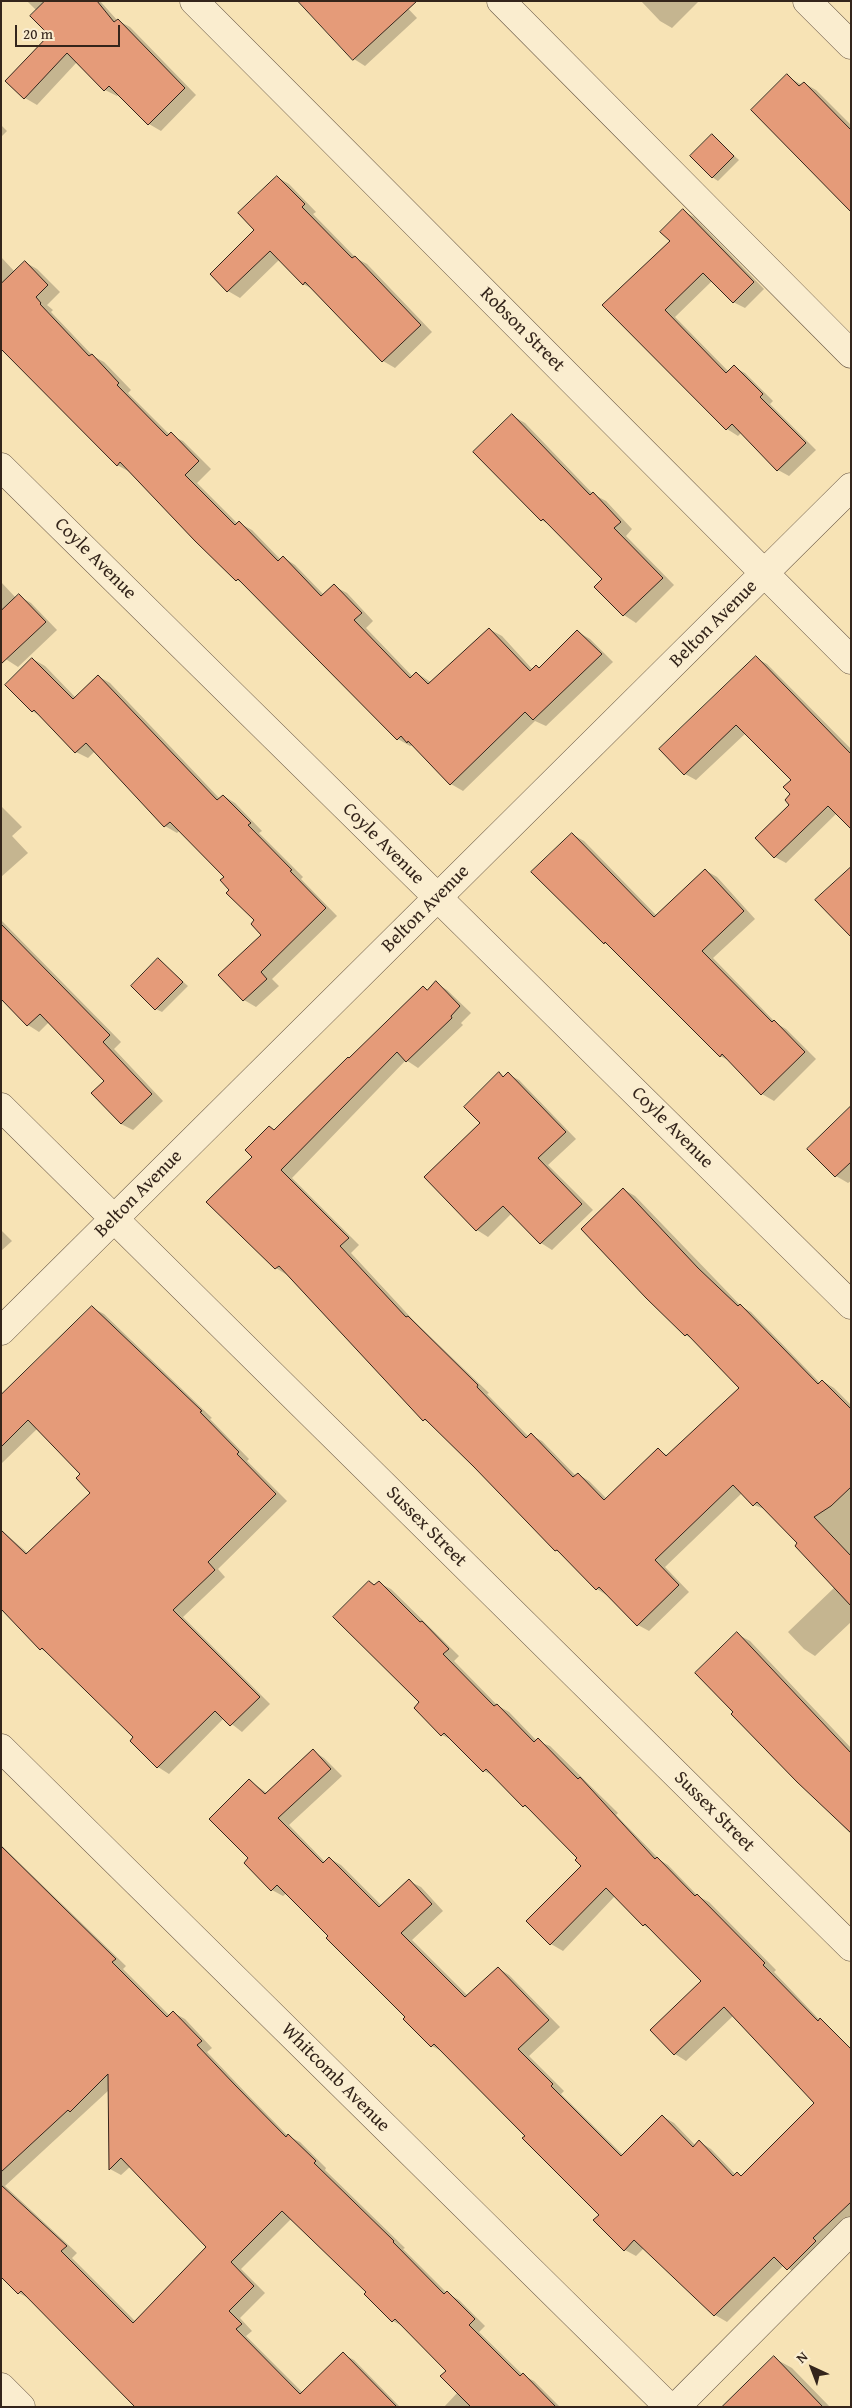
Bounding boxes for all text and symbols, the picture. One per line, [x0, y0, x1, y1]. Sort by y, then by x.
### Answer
scale bar [18, 15, 122, 47]
text: 20 m [23, 23, 53, 44]
street label: Robson Street [475, 283, 569, 377]
street label: Coyle Avenue [49, 513, 141, 605]
street label: Belton Avenue [665, 575, 763, 673]
street label: Coyle Avenue [337, 798, 429, 890]
street label: Belton Avenue [377, 860, 475, 958]
street label: Coyle Avenue [626, 1082, 718, 1174]
street label: Belton Avenue [90, 1145, 188, 1243]
street label: Sussex Street [381, 1482, 471, 1572]
street label: Sussex Street [669, 1767, 759, 1857]
street label: Whitcomb Avenue [276, 2019, 394, 2137]
north arrow [787, 2343, 837, 2393]
text: N [792, 2347, 812, 2368]

